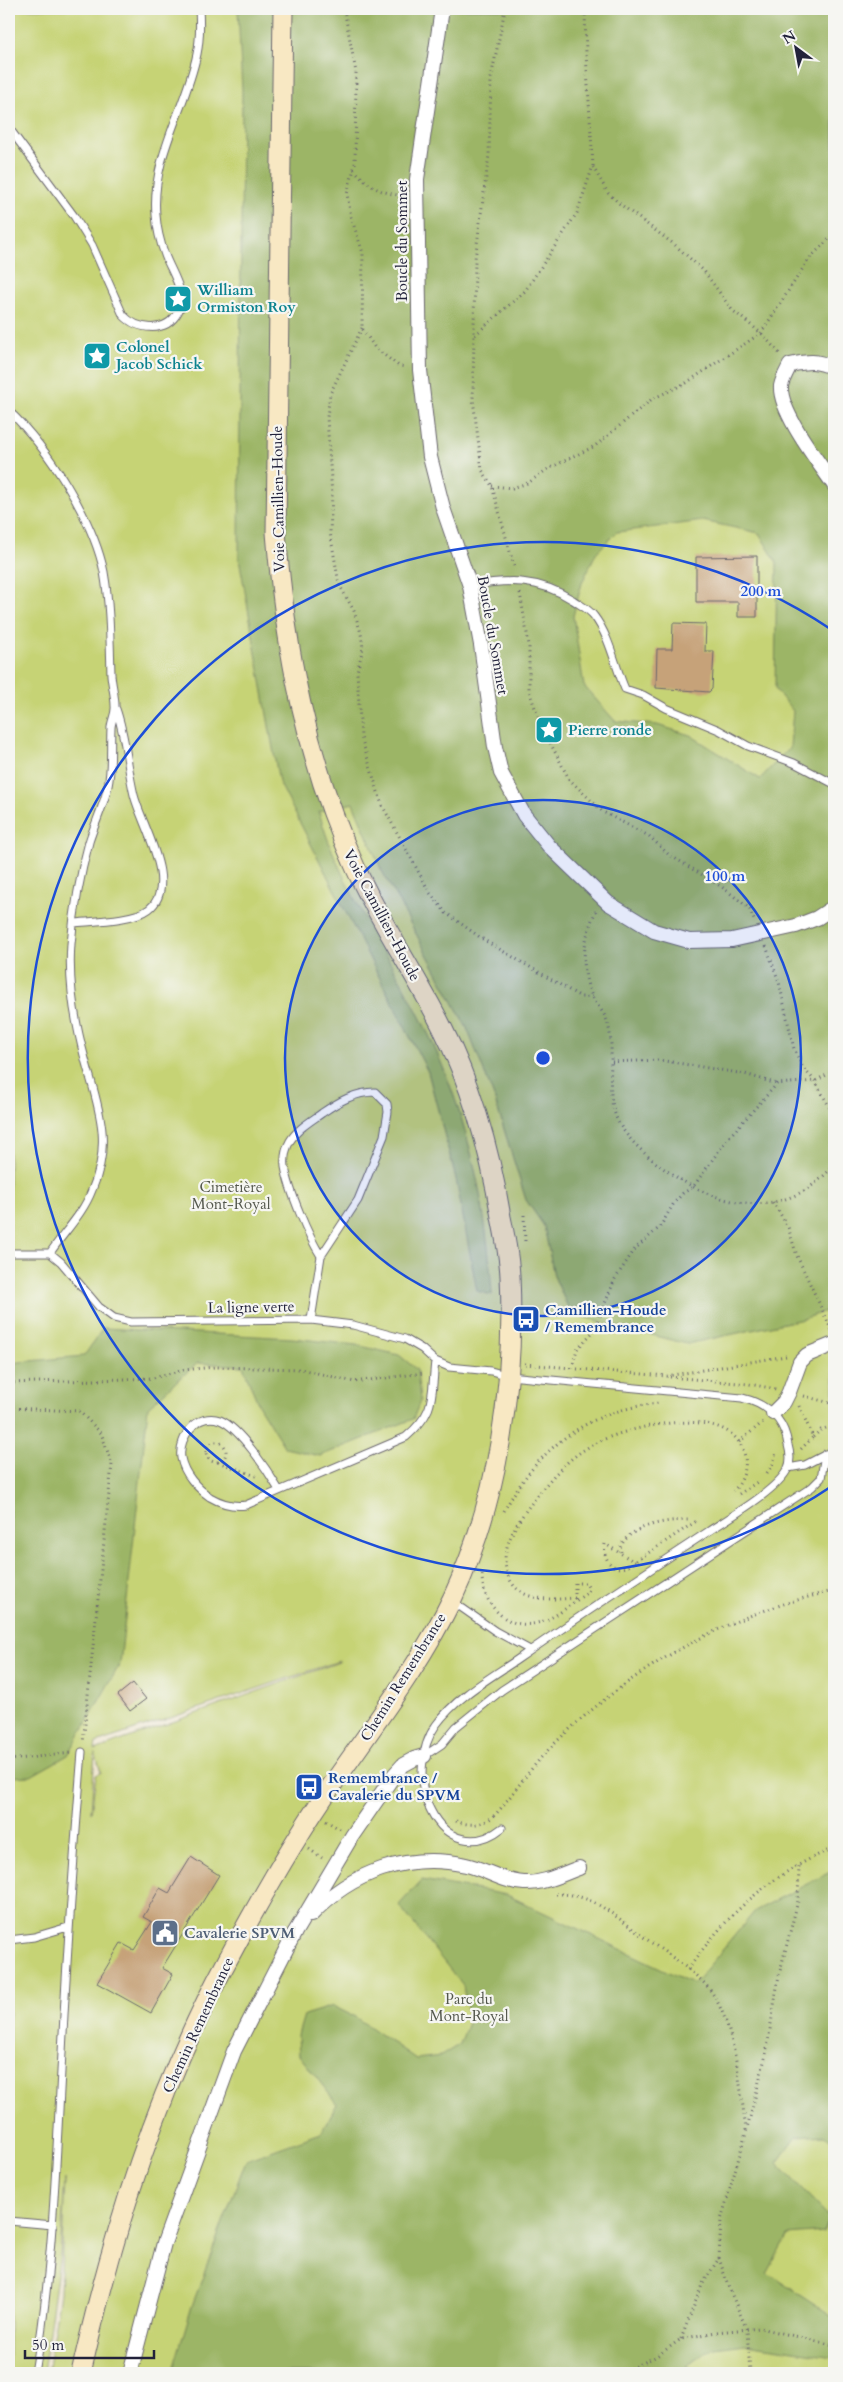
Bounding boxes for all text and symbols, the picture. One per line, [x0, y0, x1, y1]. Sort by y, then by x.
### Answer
north arrow [770, 22, 820, 72]
text: N [779, 26, 800, 49]
street label: Boucle du Sommet [392, 180, 412, 301]
place label: William Ormiston Roy [196, 280, 296, 317]
place icon: William Ormiston Roy [163, 284, 193, 314]
place label: Colonel Jacob Schick [114, 337, 203, 374]
place icon: Colonel Jacob Schick [82, 341, 112, 371]
street label: Voie Camillien-Houde [267, 425, 289, 572]
street label: Boucle du Sommet [473, 574, 513, 696]
text: 200 m [741, 581, 782, 601]
place icon: Pierre ronde [534, 715, 564, 745]
place label: Pierre ronde [568, 720, 652, 740]
street label: Voie Camillien-Houde [339, 846, 425, 985]
text: 100 m [705, 866, 746, 886]
centre of rings [534, 1049, 552, 1067]
park label: Cimetière Mont-Royal [192, 1177, 271, 1214]
street label: La ligne verte [207, 1296, 295, 1318]
place label: Camillien-Houde / Remembrance [545, 1300, 666, 1337]
bus stop icon: Camillien-Houde / Remembrance [511, 1304, 541, 1334]
street label: Chemin Remembrance [355, 1609, 451, 1745]
place label: Remembrance / Cavalerie du SPVM [328, 1768, 461, 1805]
bus stop icon: Remembrance / Cavalerie du SPVM [294, 1772, 324, 1802]
public building icon: Cavalerie SPVM [150, 1918, 180, 1948]
place label: Cavalerie SPVM [184, 1923, 296, 1943]
street label: Chemin Remembrance [158, 1954, 238, 2096]
park label: Parc du Mont-Royal [430, 1989, 509, 2026]
scale bar [25, 2327, 154, 2359]
text: 50 m [32, 2335, 64, 2355]

